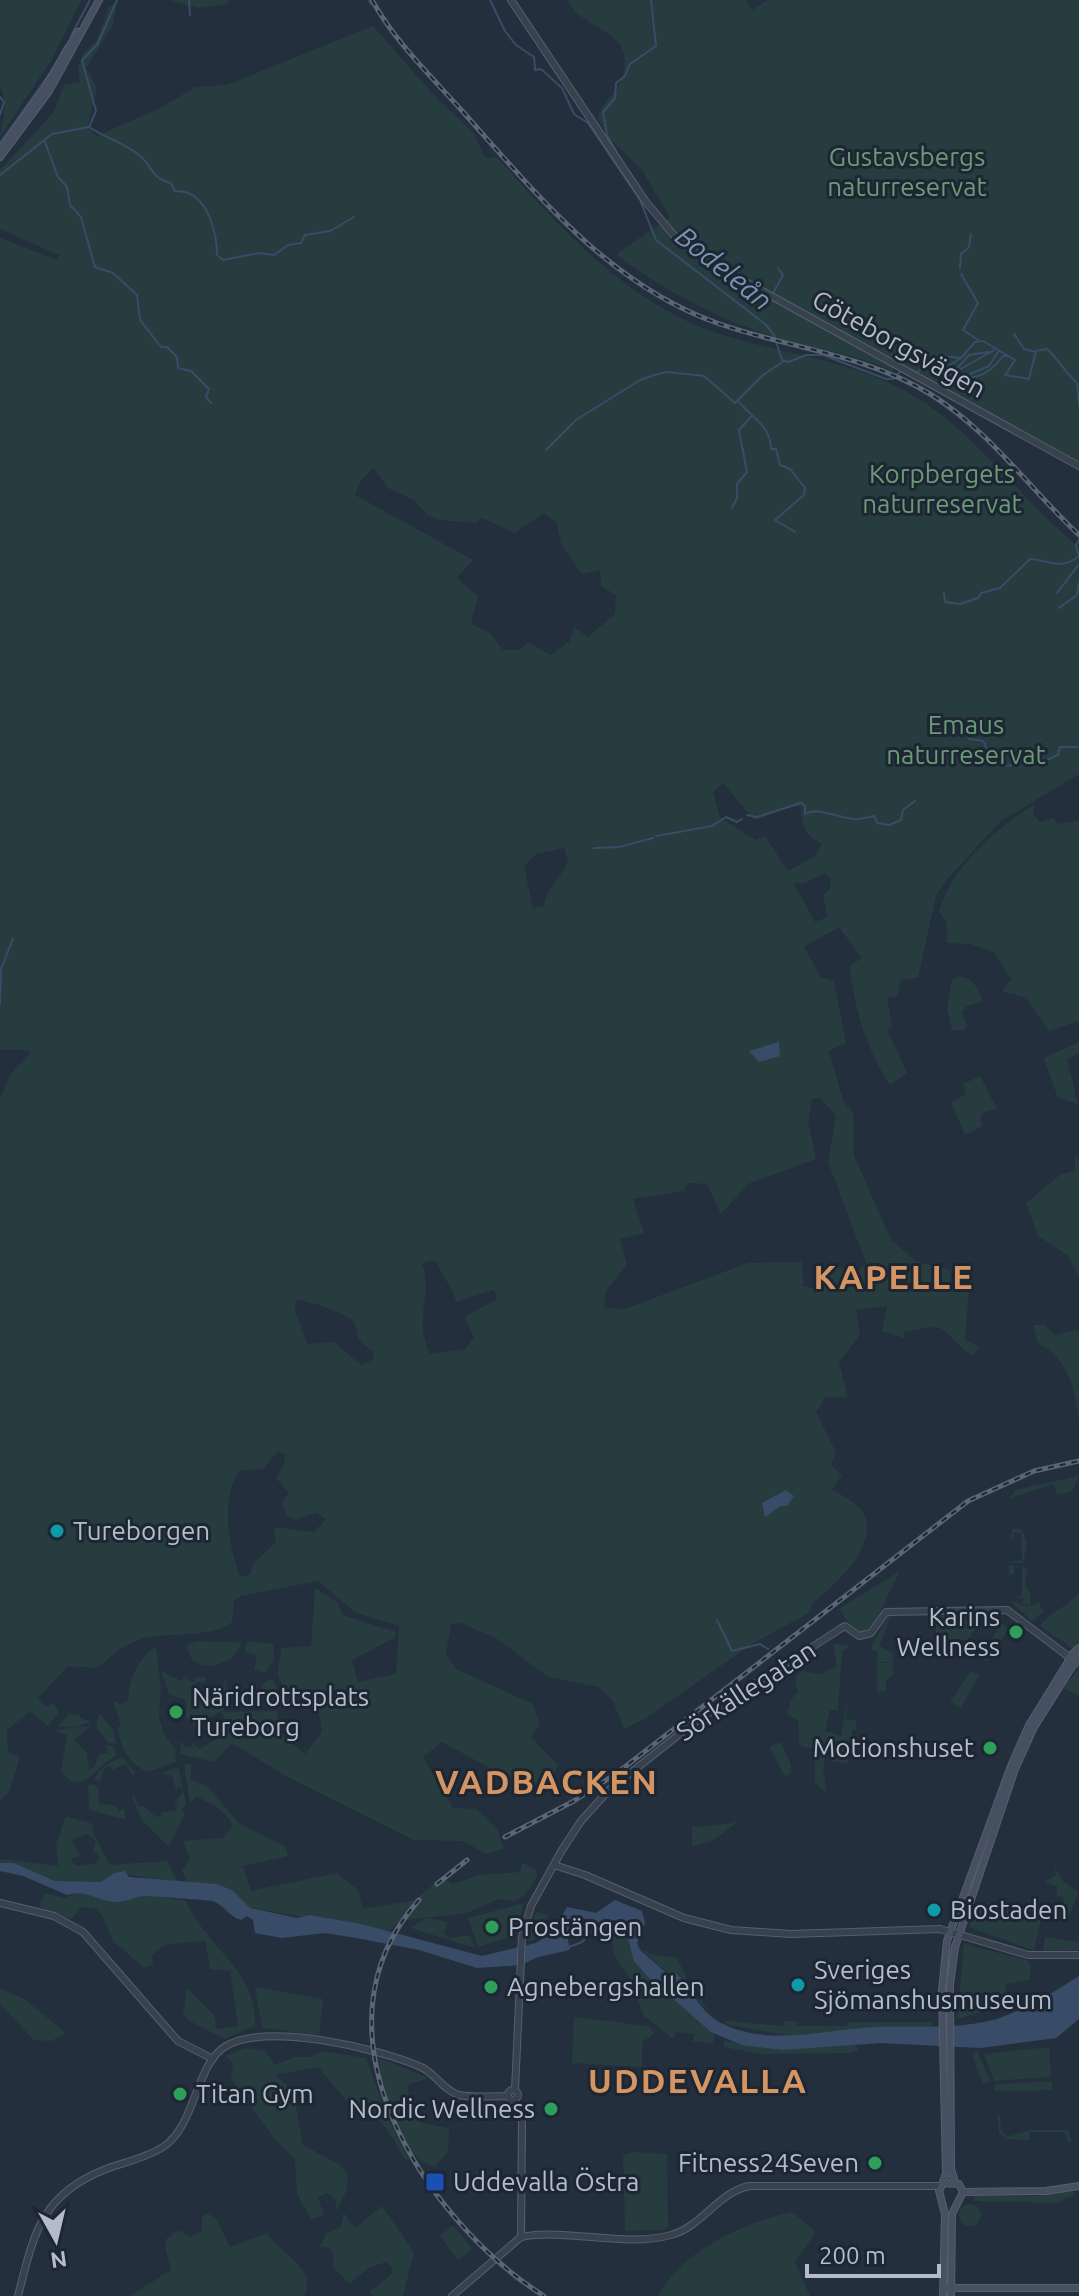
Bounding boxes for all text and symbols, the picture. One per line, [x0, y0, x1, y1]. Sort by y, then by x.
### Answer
park label: Gustavsbergs naturreservat [827, 142, 987, 201]
water label: Bodeleån [670, 219, 779, 316]
street label: Göteborgsvägen [808, 284, 991, 403]
park label: Korpbergets naturreservat [862, 459, 1022, 518]
park label: Emaus naturreservat [886, 710, 1046, 769]
district label: KAPELLE [814, 1257, 974, 1295]
place label: Tureborgen [73, 1516, 210, 1545]
marker: Tureborgen [48, 1522, 66, 1540]
place label: Karins Wellness [897, 1602, 1000, 1661]
marker: Karins Wellness [1007, 1623, 1025, 1641]
street label: Sörkällegatan [671, 1635, 821, 1746]
place label: Näridrottsplats Tureborg [192, 1682, 369, 1741]
marker: Näridrottsplats Tureborg [167, 1703, 185, 1721]
place label: Motionshuset [813, 1733, 974, 1762]
marker: Motionshuset [981, 1739, 999, 1757]
district label: VADBACKEN [435, 1762, 659, 1800]
place label: Biostaden [950, 1895, 1067, 1924]
marker: Biostaden [925, 1901, 943, 1919]
place label: Prostängen [508, 1912, 642, 1941]
marker: Prostängen [483, 1918, 501, 1936]
place label: Sveriges Sjömanshusmuseum [814, 1955, 1052, 2014]
place label: Agnebergshallen [507, 1972, 705, 2001]
marker: Sveriges Sjömanshusmuseum [789, 1976, 807, 1994]
marker: Agnebergshallen [482, 1978, 500, 1996]
district label: UDDEVALLA [588, 2061, 808, 2099]
place label: Titan Gym [196, 2079, 314, 2108]
marker: Titan Gym [171, 2085, 189, 2103]
place label: Nordic Wellness [348, 2094, 535, 2123]
marker: Nordic Wellness [542, 2100, 560, 2118]
place label: Fitness24Seven [678, 2148, 859, 2177]
marker: Fitness24Seven [866, 2154, 884, 2172]
place label: Uddevalla Östra [453, 2167, 639, 2196]
marker: Uddevalla Östra [424, 2171, 446, 2193]
north arrow [16, 2200, 96, 2280]
scale bar [807, 2228, 939, 2278]
text: 200 m [819, 2242, 886, 2269]
text: N [49, 2247, 69, 2274]

